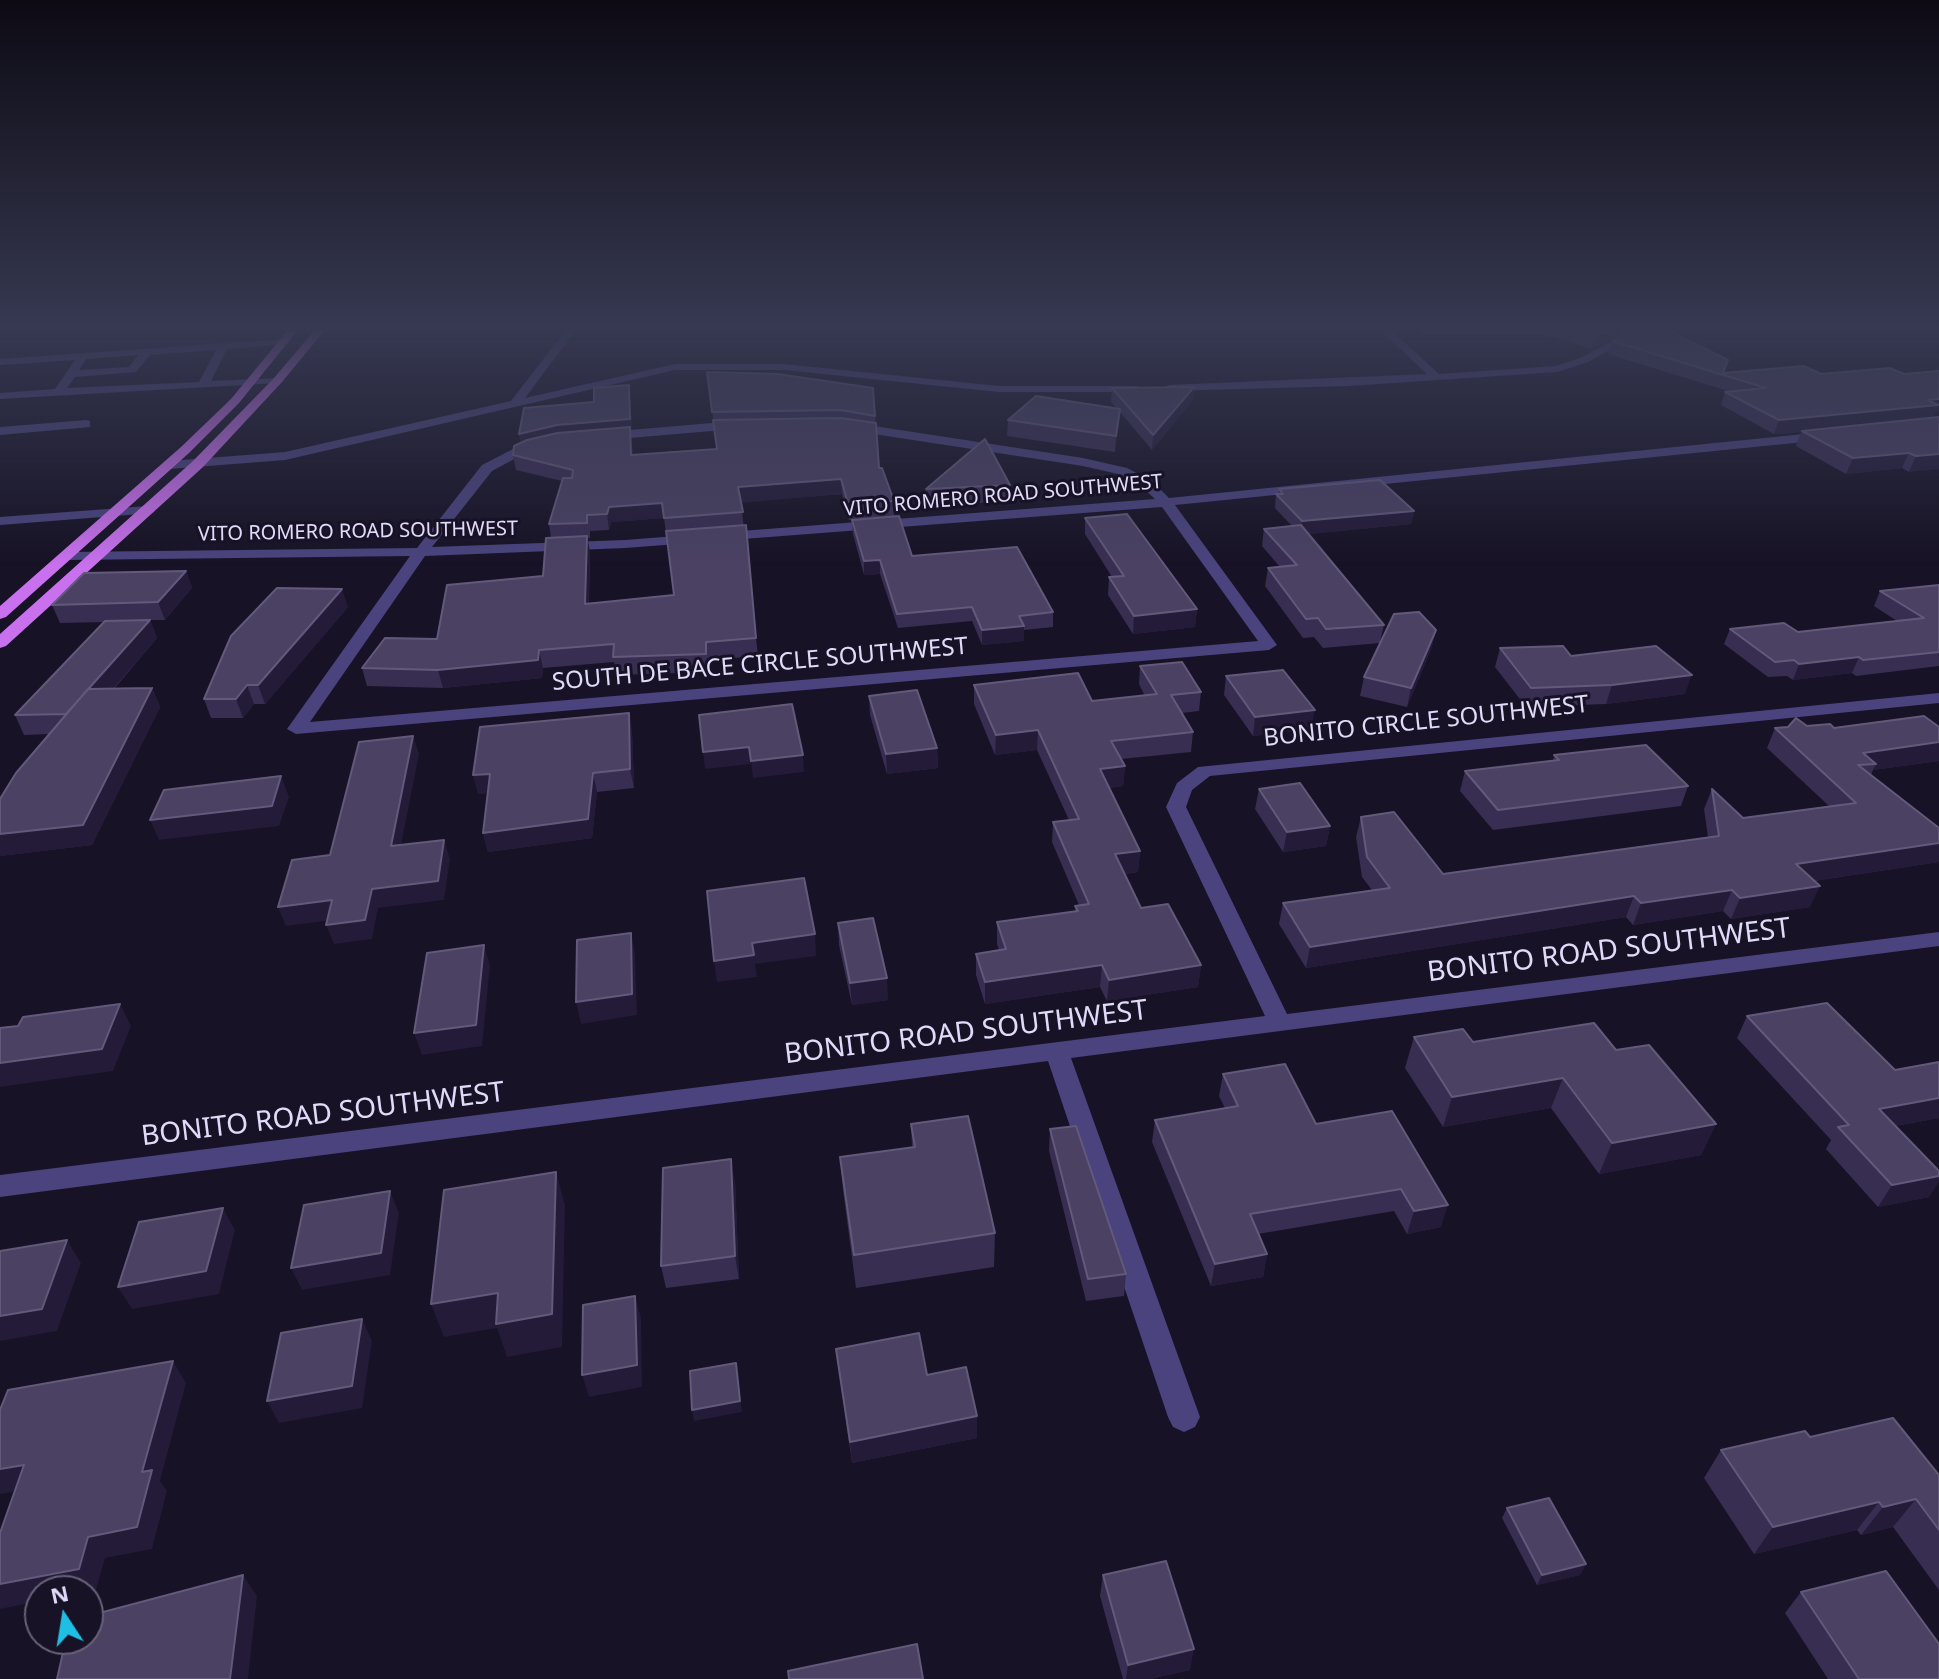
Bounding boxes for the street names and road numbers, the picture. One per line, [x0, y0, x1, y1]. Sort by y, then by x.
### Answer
street label: VITO ROMERO ROAD SOUTHWEST [843, 470, 1163, 522]
street label: VITO ROMERO ROAD SOUTHWEST [198, 517, 518, 547]
street label: SOUTH DE BACE CIRCLE SOUTHWEST [551, 632, 969, 698]
street label: BONITO CIRCLE SOUTHWEST [1262, 691, 1590, 753]
street label: BONITO ROAD SOUTHWEST [1425, 912, 1793, 990]
street label: BONITO ROAD SOUTHWEST [782, 994, 1150, 1072]
street label: BONITO ROAD SOUTHWEST [139, 1076, 507, 1154]

